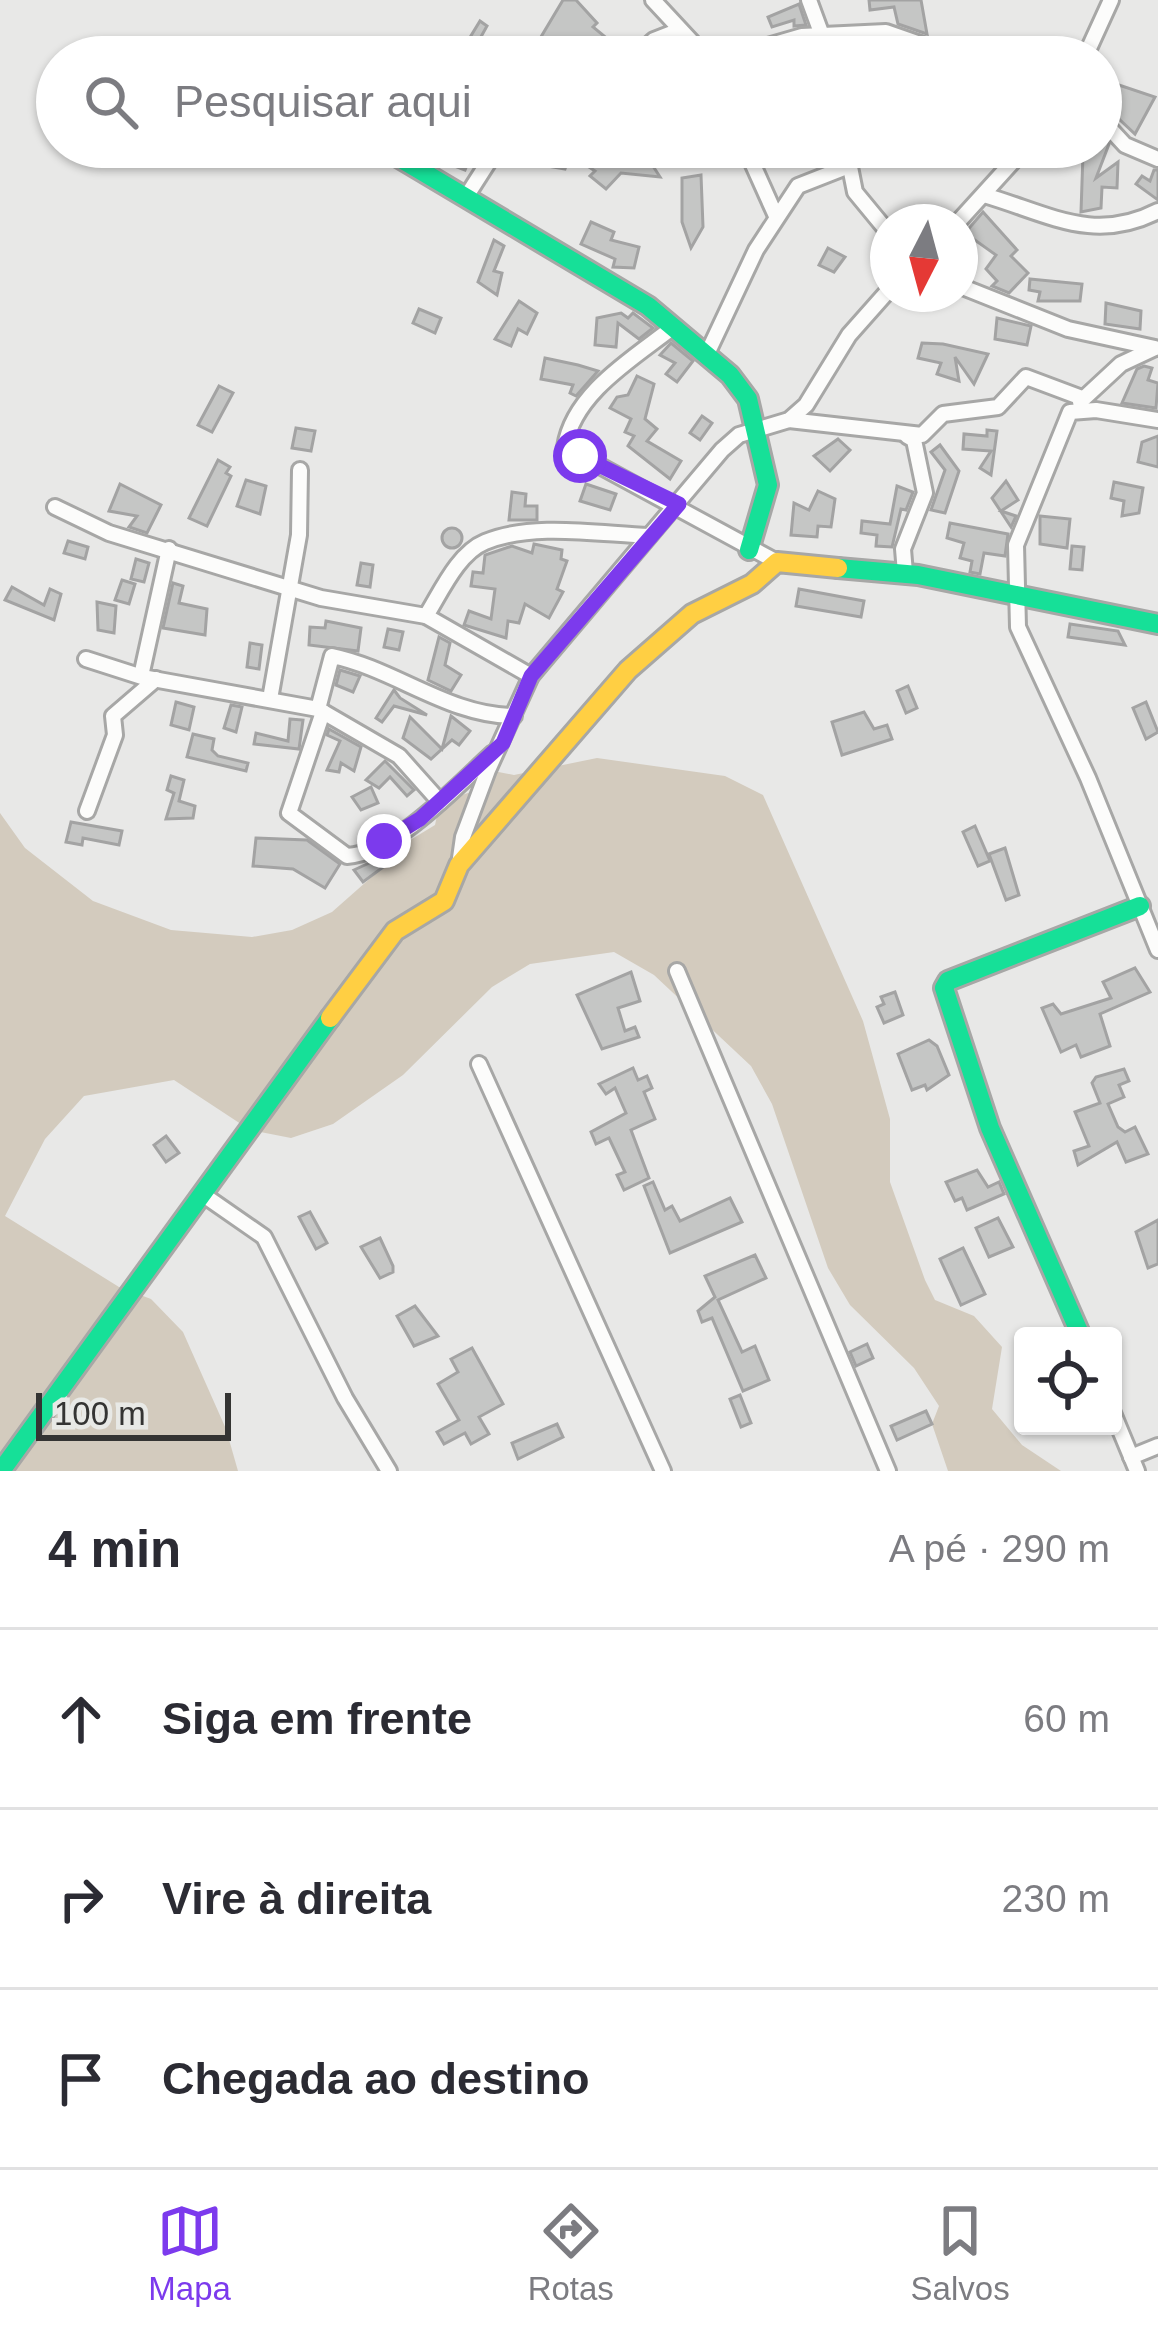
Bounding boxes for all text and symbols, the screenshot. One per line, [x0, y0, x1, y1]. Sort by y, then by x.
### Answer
search box [36, 36, 1122, 168]
icon: search [78, 69, 144, 135]
text: Pesquisar aqui [174, 76, 472, 127]
north arrow [870, 204, 978, 312]
route start [553, 429, 607, 483]
route end [357, 814, 411, 868]
map controls [1014, 1327, 1122, 1435]
button: locate [1014, 1327, 1122, 1435]
scale bar [36, 1387, 231, 1440]
text: 100 m [54, 1395, 146, 1432]
text: 4 min [48, 1521, 181, 1578]
text: A pé · 290 m [889, 1527, 1110, 1570]
icon: ahead [48, 1686, 114, 1752]
text: Siga em frente [162, 1693, 472, 1744]
text: 60 m [1023, 1697, 1110, 1740]
icon: right [48, 1866, 114, 1932]
text: Vire à direita [162, 1873, 431, 1924]
text: 230 m [1002, 1877, 1110, 1920]
icon: arrive [48, 2046, 114, 2112]
text: Chegada ao destino [162, 2053, 590, 2104]
tab: Mapa [148, 2198, 231, 2308]
tab: Rotas [528, 2198, 614, 2308]
tab: Salvos [911, 2198, 1010, 2308]

